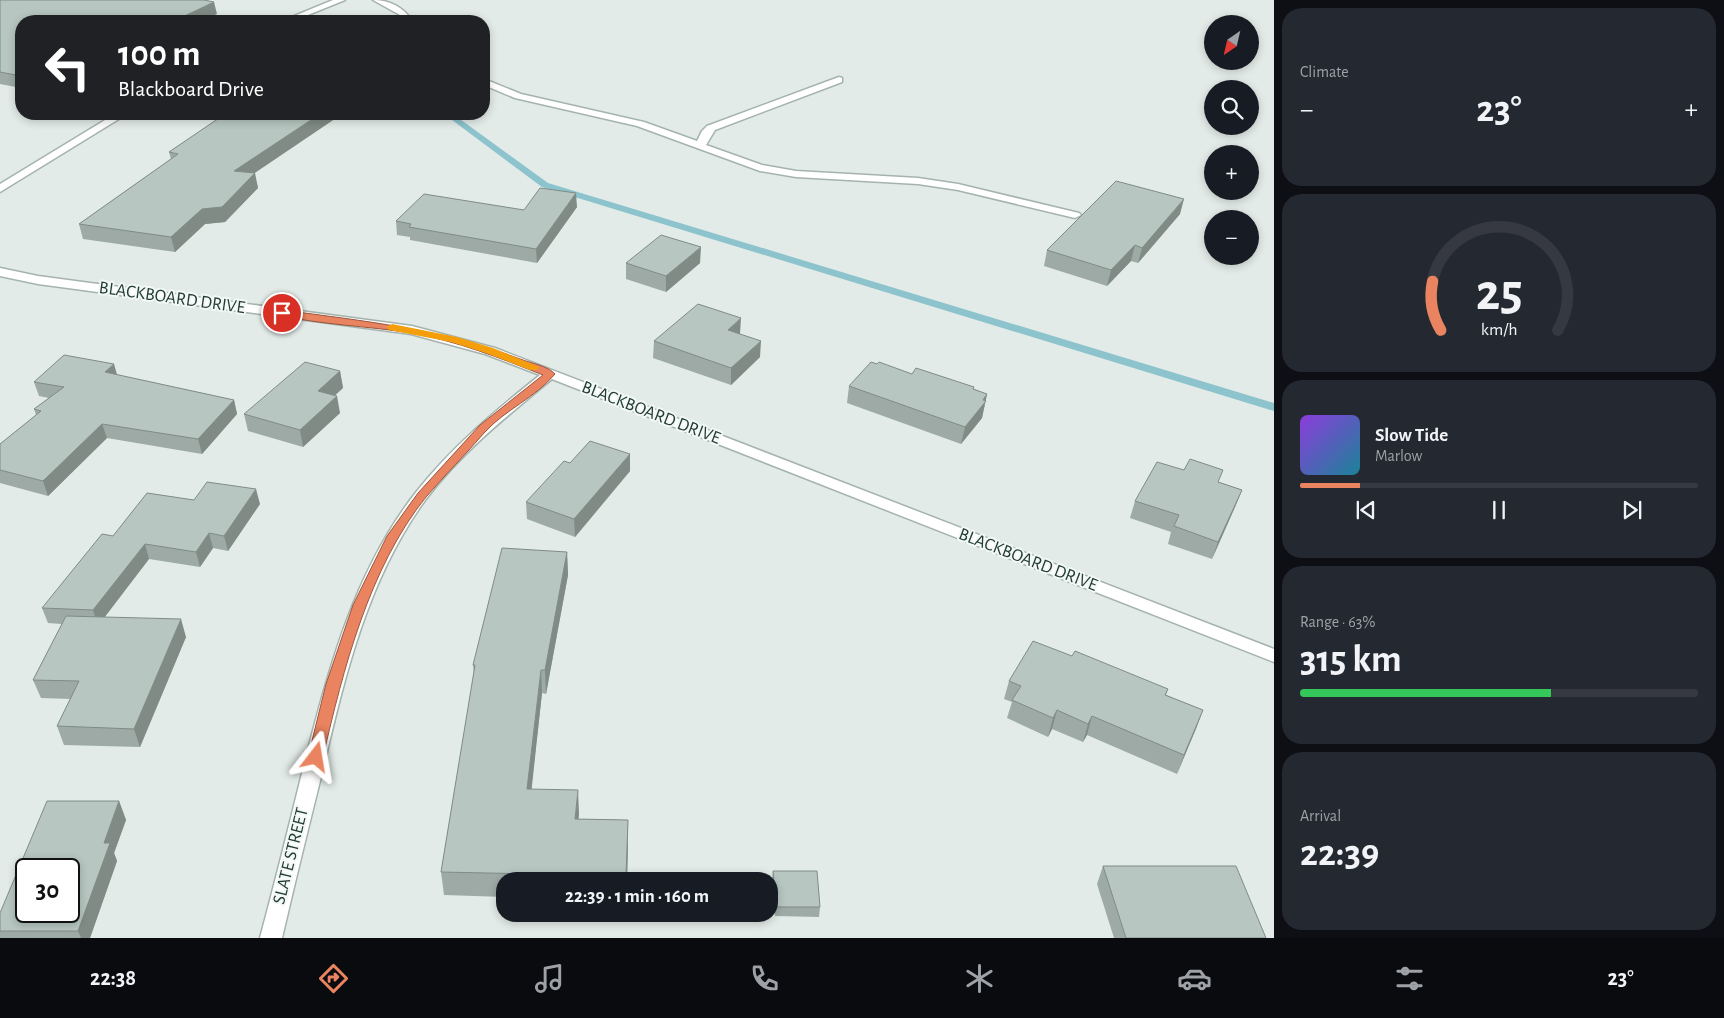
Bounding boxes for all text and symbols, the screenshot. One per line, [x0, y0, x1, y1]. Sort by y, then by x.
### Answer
north arrow [1204, 15, 1259, 70]
map controls [1204, 15, 1259, 265]
icon: left [35, 35, 100, 100]
text: 100 m [118, 37, 201, 72]
text: Climate [1300, 64, 1349, 80]
text: Blackboard Drive [118, 78, 264, 100]
button: search [1204, 80, 1259, 135]
text: 23° [1476, 91, 1522, 129]
text: − [1300, 96, 1313, 124]
text: + [1685, 96, 1698, 124]
button: + [1204, 145, 1259, 200]
button: − [1204, 210, 1259, 265]
text: 25 [1476, 267, 1522, 319]
street label: BLACKBOARD DRIVE [98, 279, 247, 317]
pin [261, 292, 303, 334]
icon: arrive [268, 299, 296, 327]
text: km/h [1481, 321, 1517, 339]
street label: BLACKBOARD DRIVE [579, 378, 723, 448]
text: Slow Tide [1375, 426, 1448, 445]
text: Marlow [1375, 448, 1422, 464]
icon: previous [1352, 496, 1380, 524]
icon: pause [1485, 496, 1513, 524]
icon: next [1618, 496, 1646, 524]
street label: BLACKBOARD DRIVE [956, 525, 1100, 595]
text: Range · 63% [1300, 614, 1375, 630]
text: 315 km [1300, 641, 1402, 679]
position arrow [289, 730, 341, 782]
street label: SLATE STREET [270, 806, 312, 906]
text: Arrival [1300, 808, 1341, 824]
text: 22:39 [1300, 835, 1379, 873]
speed limit sign: 30 [15, 858, 80, 923]
text: 22:39 · 1 min · 160 m [565, 887, 709, 906]
icon: directions [316, 961, 351, 996]
icon: music [532, 961, 567, 996]
icon: phone [747, 961, 782, 996]
icon: climate [962, 961, 997, 996]
icon: car [1177, 961, 1212, 996]
icon: filters [1392, 961, 1427, 996]
text: 22:38 [90, 967, 136, 989]
text: 23° [1608, 967, 1634, 989]

